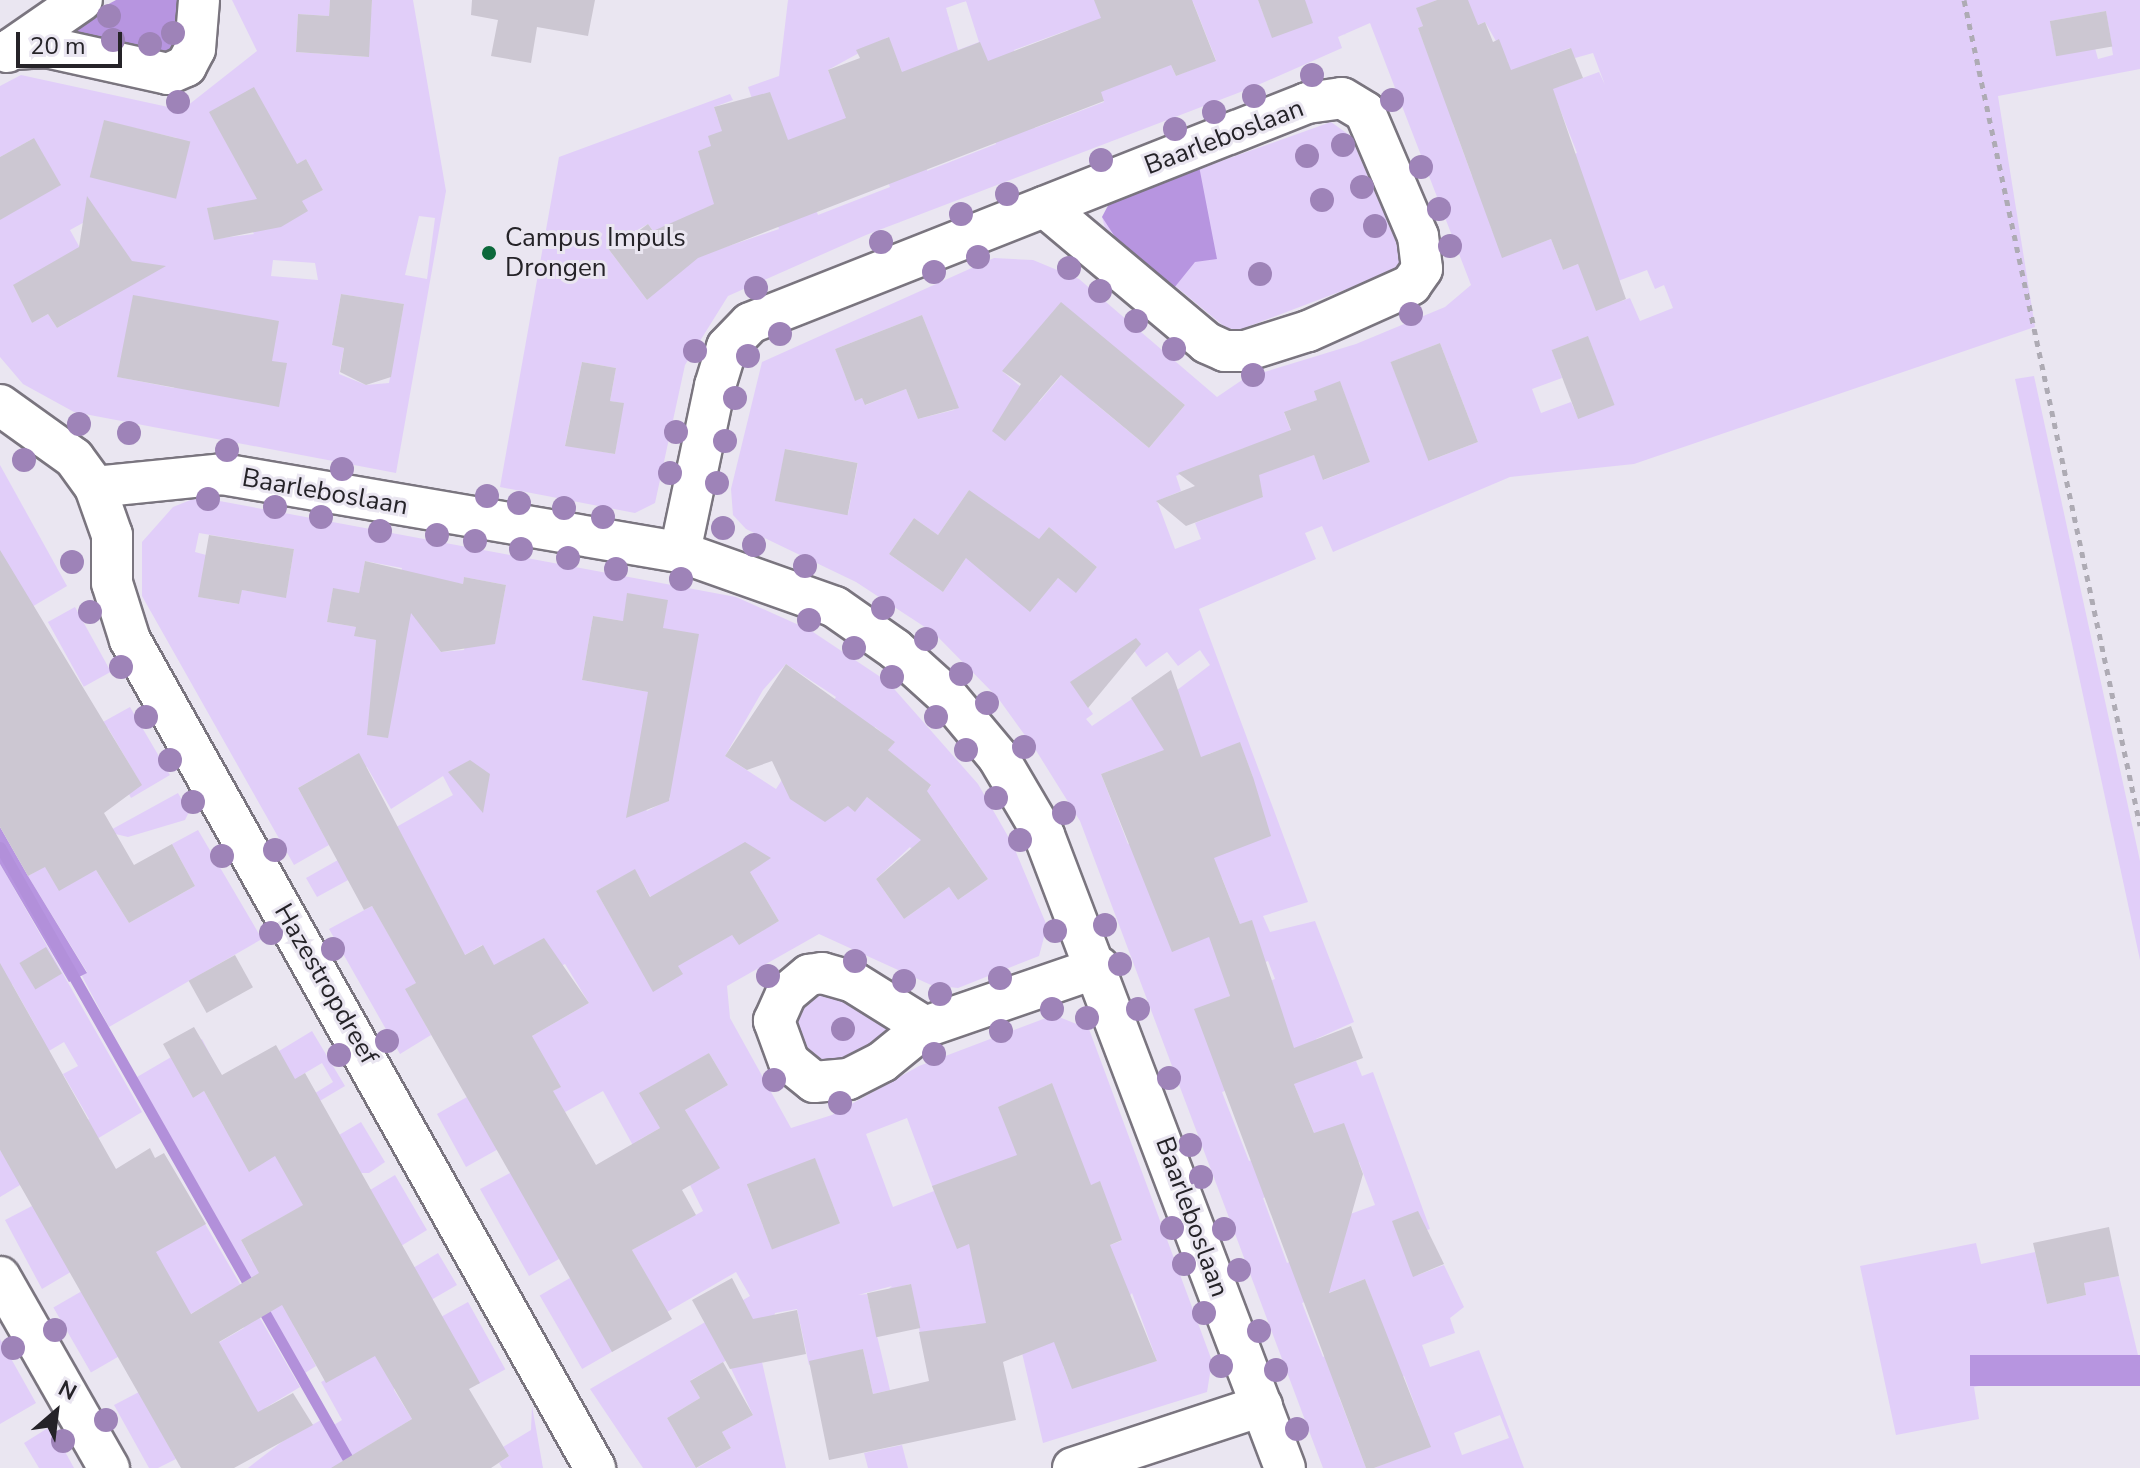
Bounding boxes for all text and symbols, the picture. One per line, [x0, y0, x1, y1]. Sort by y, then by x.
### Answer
scale bar [20, 16, 126, 66]
text: 20 m [30, 30, 86, 62]
street label: Baarleboslaan [1140, 92, 1308, 182]
place label: Campus Impuls Drongen [505, 222, 686, 284]
marker: Campus Impuls Drongen [480, 244, 498, 262]
street label: Baarleboslaan [240, 462, 410, 522]
street label: Hazestropdreef [267, 898, 385, 1070]
street label: Baarleboslaan [1149, 1133, 1235, 1301]
north arrow [16, 1372, 96, 1452]
text: N [53, 1374, 82, 1408]

